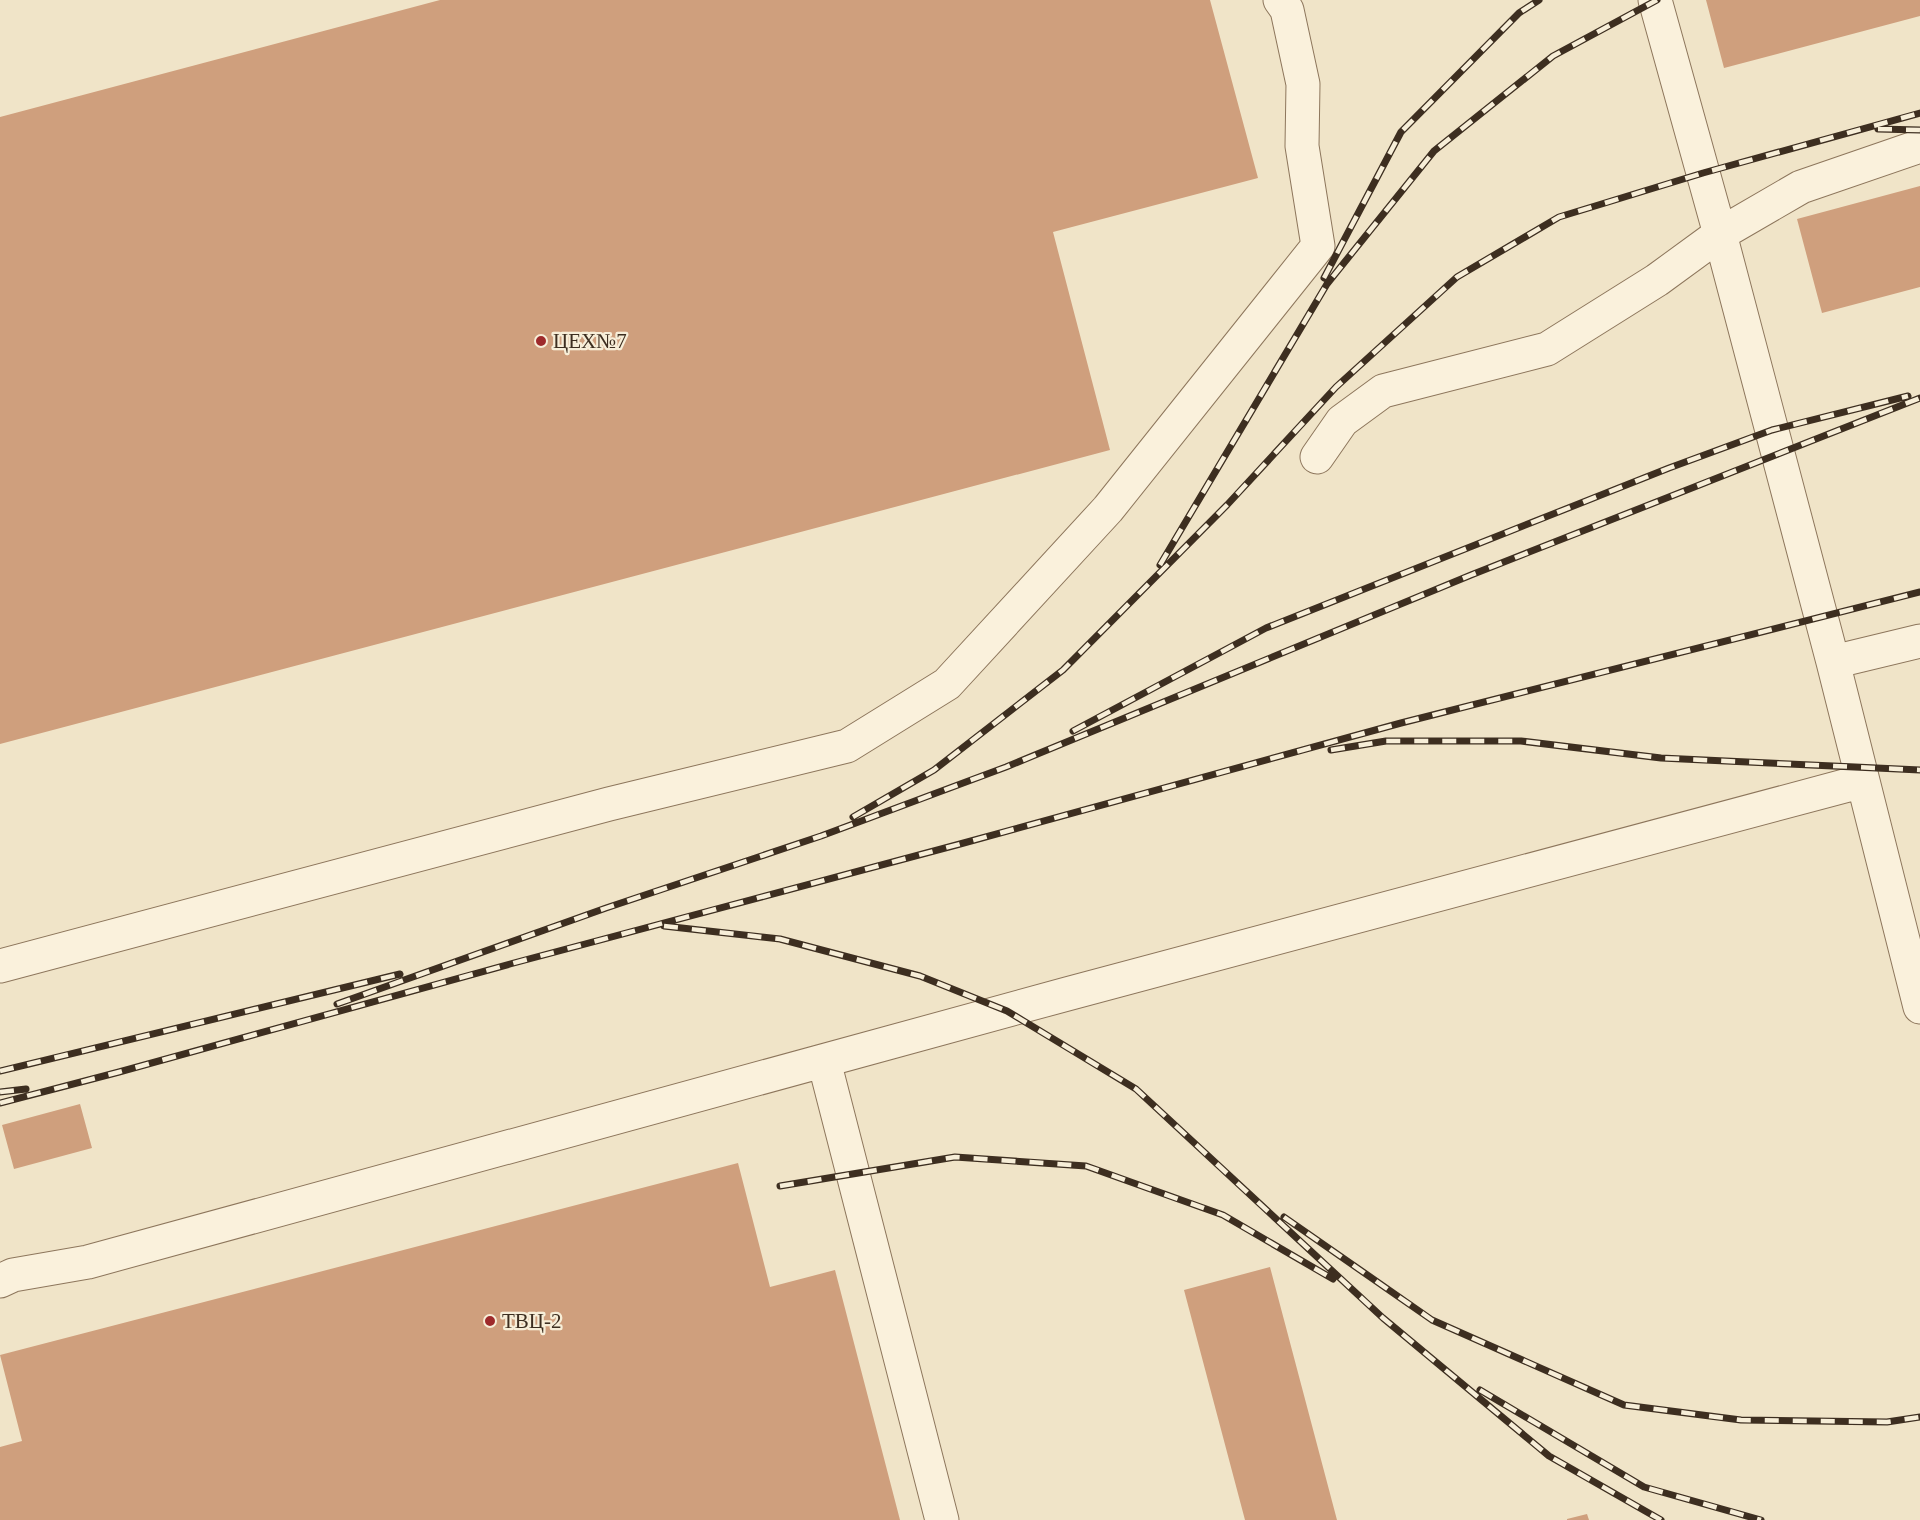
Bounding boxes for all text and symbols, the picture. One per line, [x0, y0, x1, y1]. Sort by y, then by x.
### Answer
place label: ЦЕХ№7 [553, 329, 627, 353]
marker: ЦЕХ№7 [534, 334, 548, 348]
place label: ТВЦ-2 [502, 1309, 562, 1333]
marker: ТВЦ-2 [483, 1314, 497, 1328]

